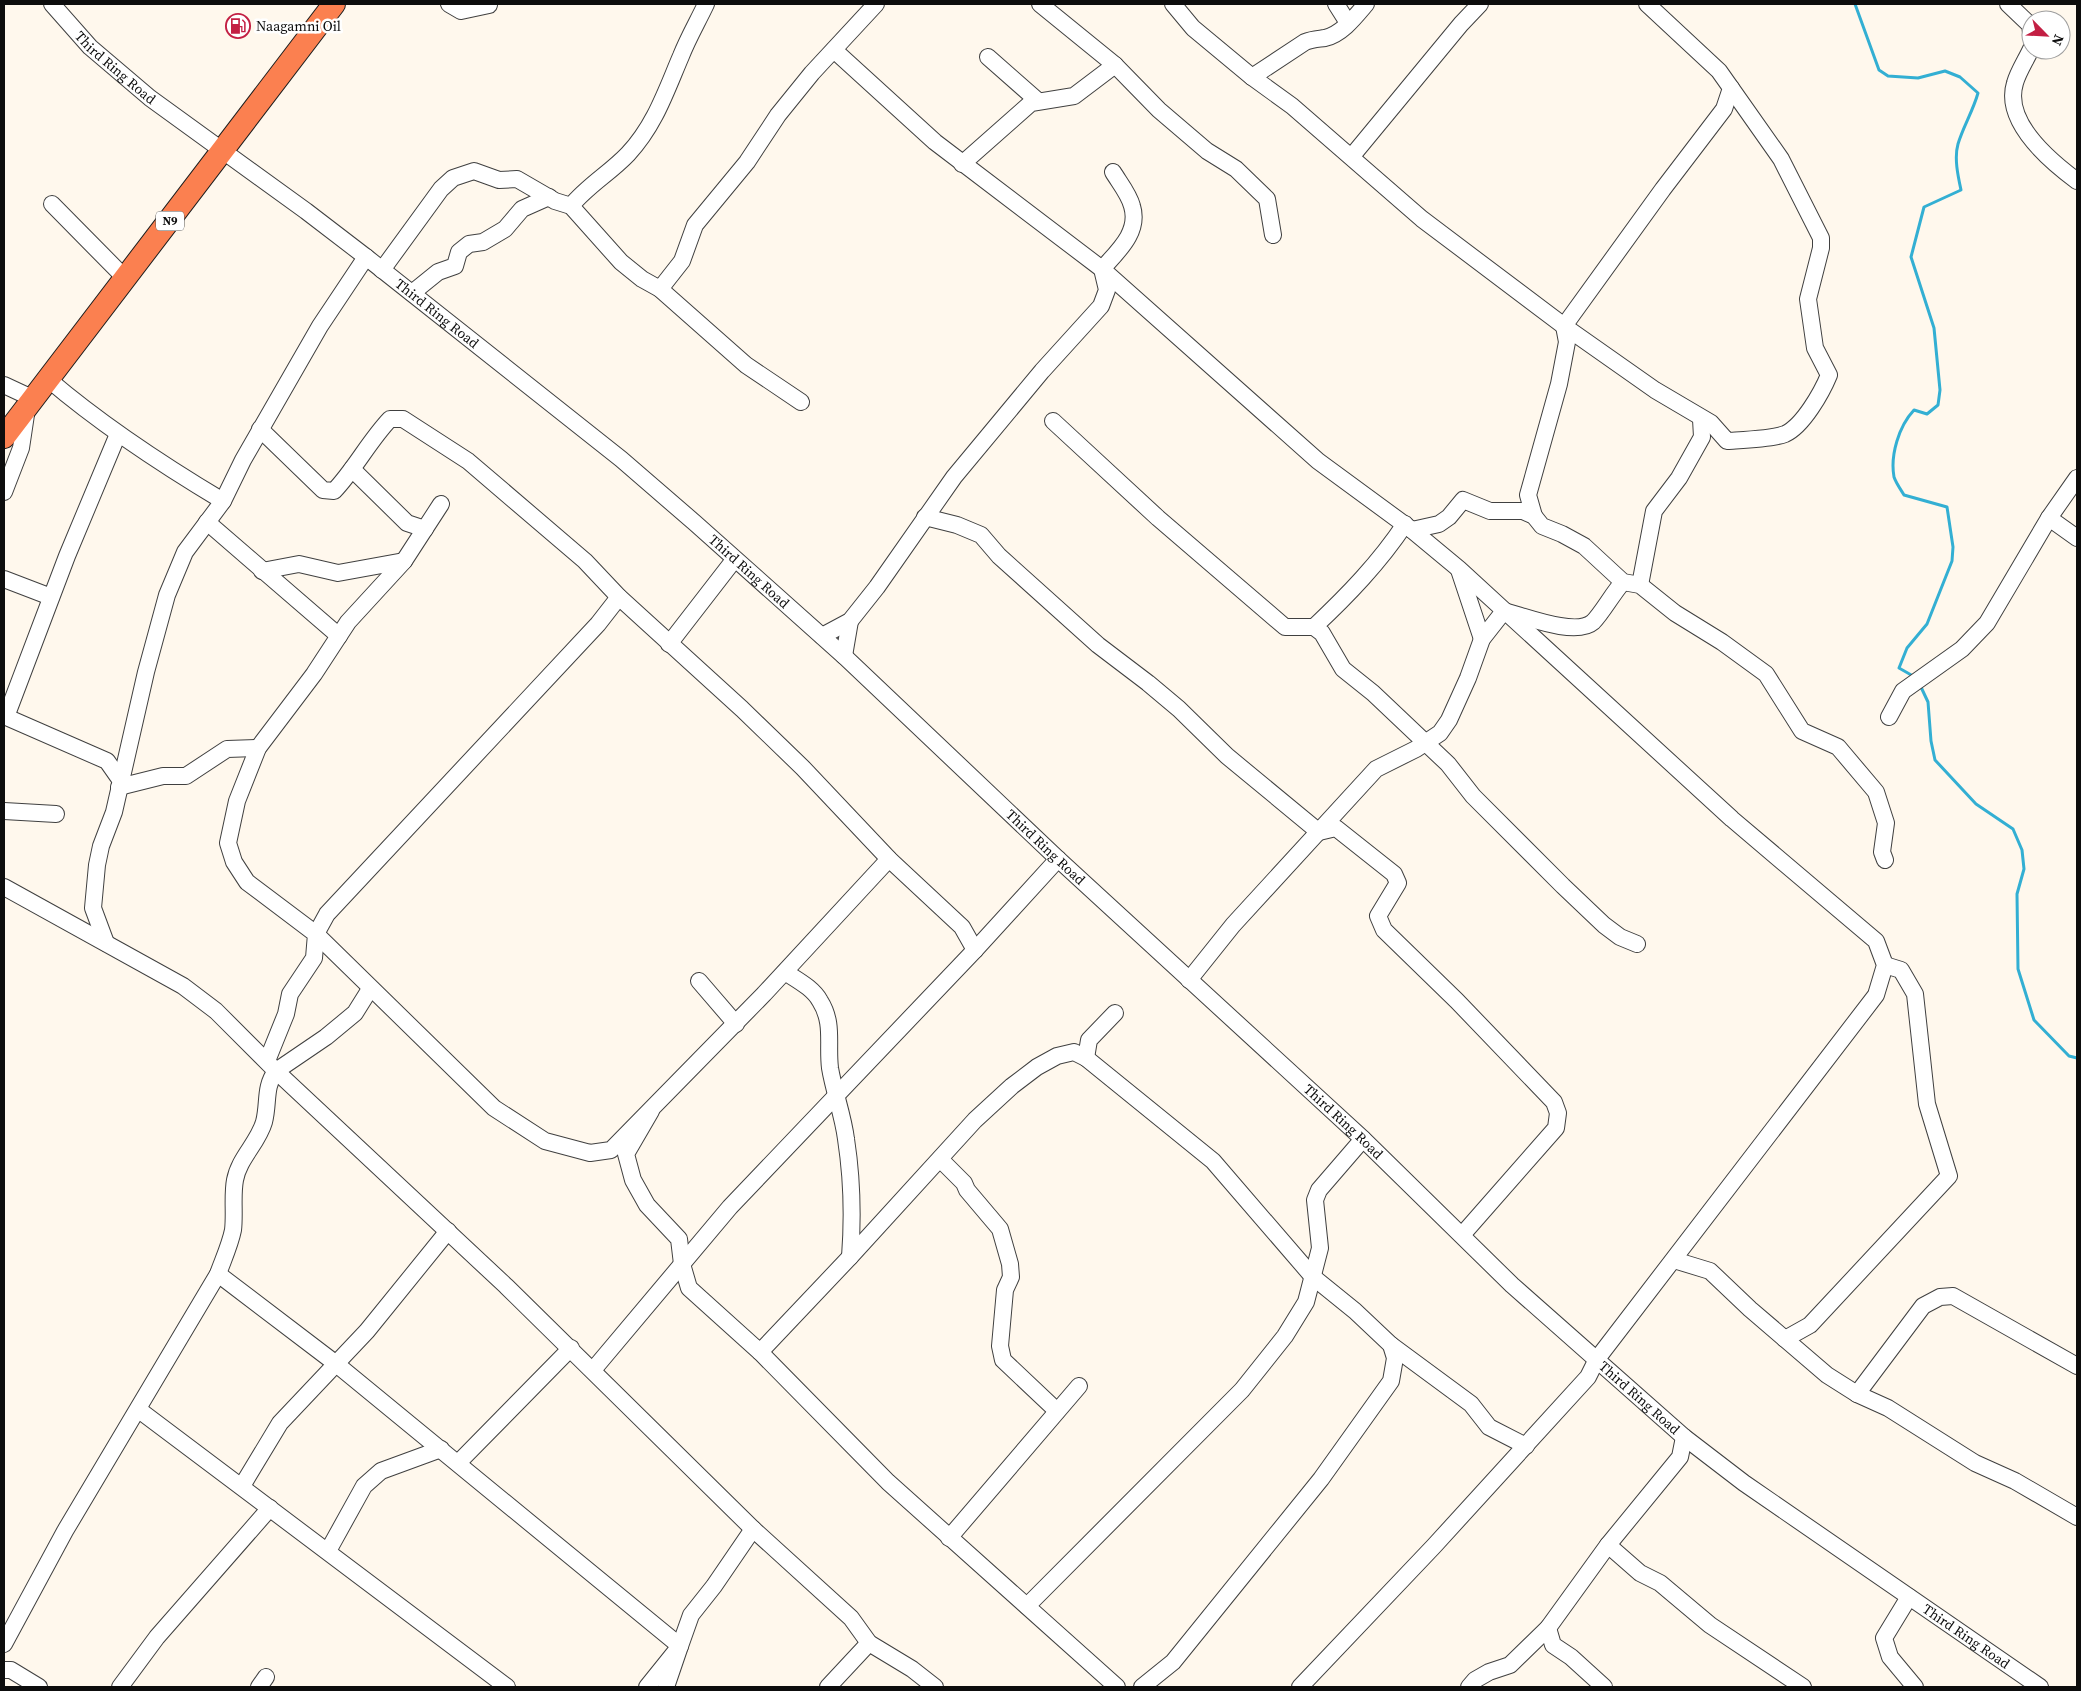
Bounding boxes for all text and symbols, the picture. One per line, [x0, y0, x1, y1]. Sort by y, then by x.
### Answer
north arrow [2021, 10, 2071, 60]
fuel station icon: Naagamni Oil [225, 13, 251, 39]
place label: Naagamni Oil [256, 16, 341, 36]
street label: Third Ring Road [70, 27, 160, 109]
text: N [2047, 32, 2069, 49]
road number: N9 [156, 212, 184, 230]
street label: Third Ring Road [391, 274, 483, 353]
street label: Third Ring Road [704, 530, 794, 613]
street label: Third Ring Road [1002, 805, 1090, 889]
street label: Third Ring Road [1299, 1079, 1388, 1164]
street label: Third Ring Road [1595, 1356, 1684, 1439]
street label: Third Ring Road [1919, 1599, 2014, 1673]

